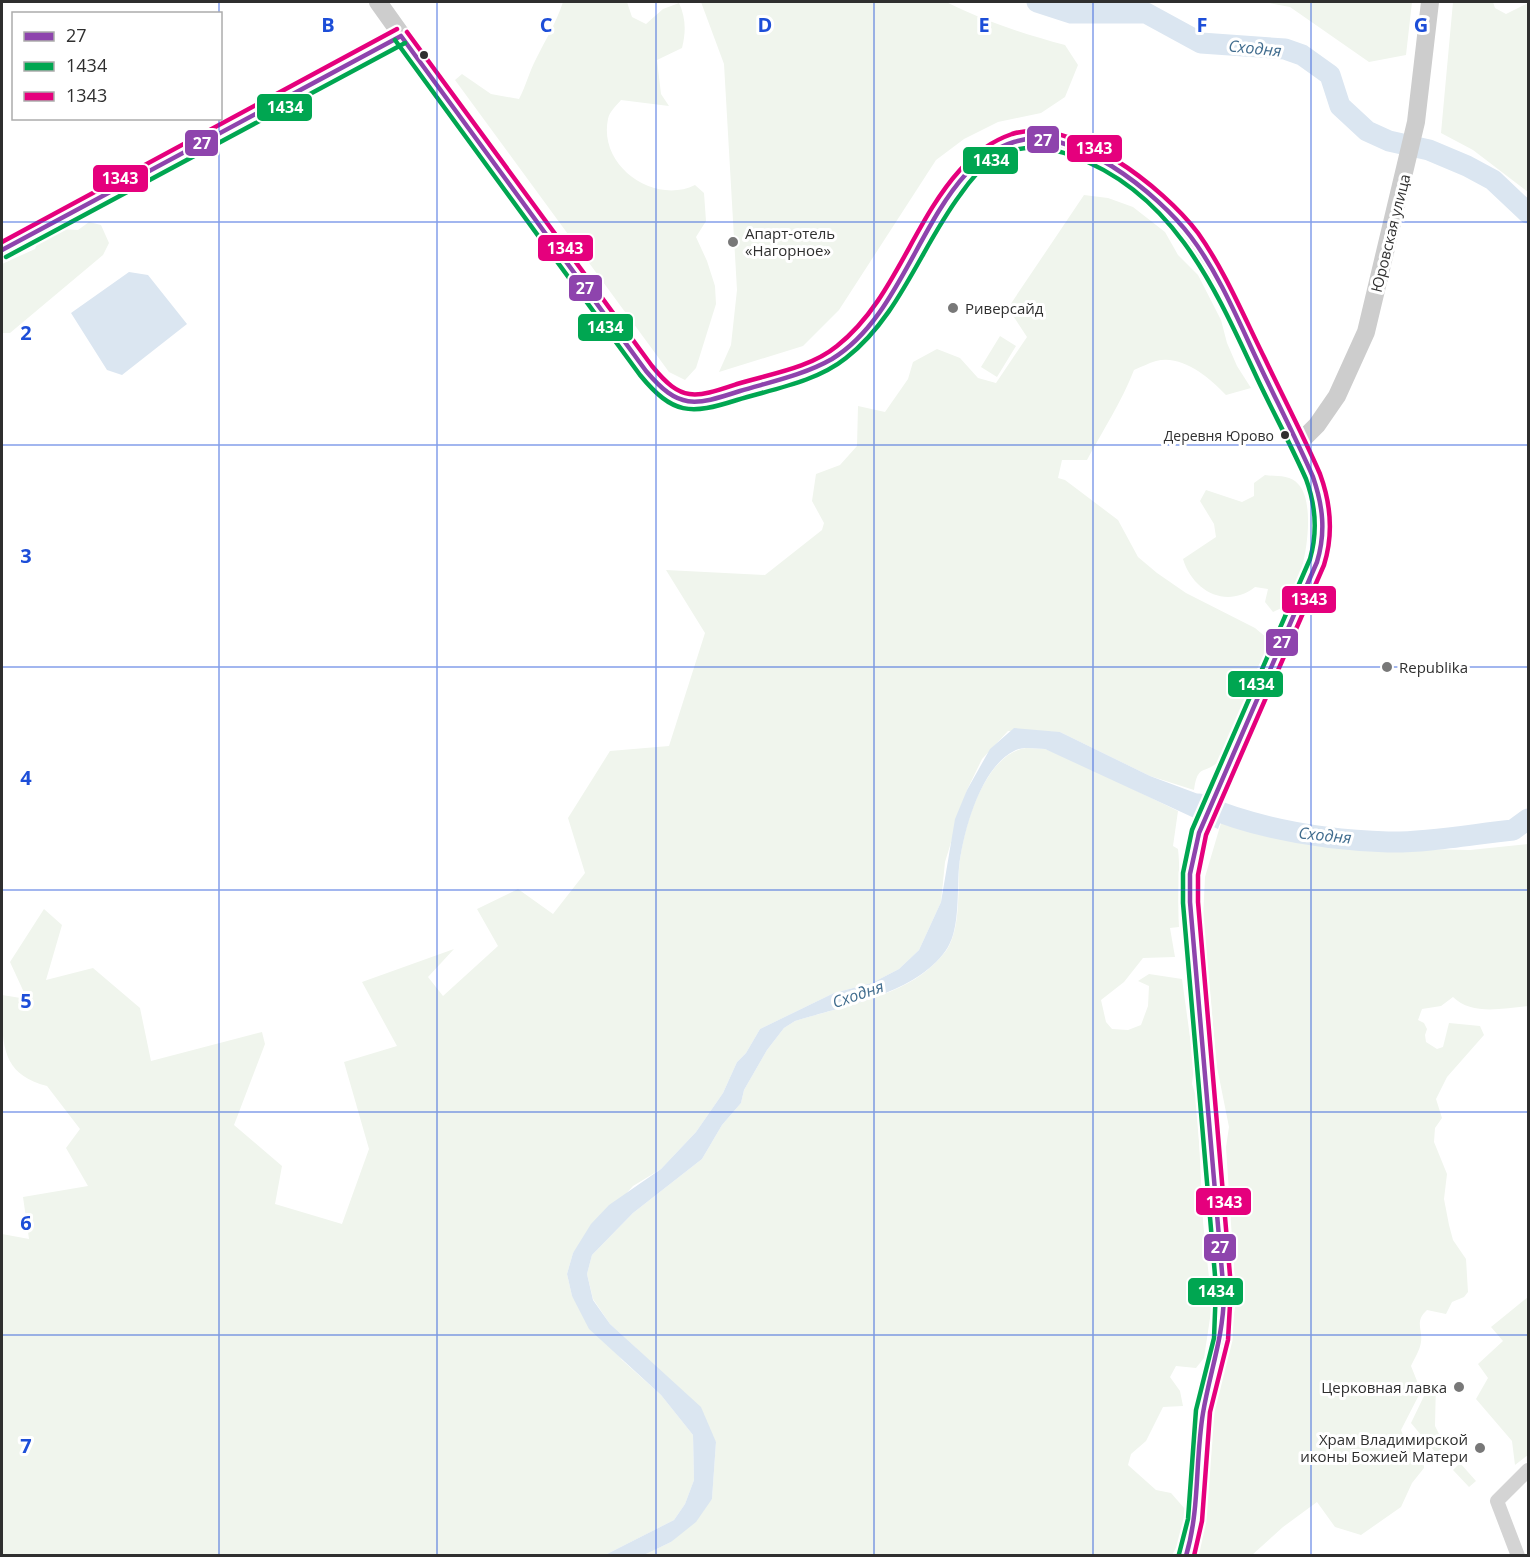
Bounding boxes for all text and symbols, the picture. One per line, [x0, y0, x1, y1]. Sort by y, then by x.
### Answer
text: B [321, 11, 335, 38]
text: C [540, 11, 553, 38]
text: D [758, 11, 772, 38]
text: E [978, 11, 990, 38]
text: F [1197, 11, 1207, 38]
text: G [1414, 11, 1428, 38]
legend [12, 12, 222, 120]
text: 27 [66, 23, 87, 47]
water label: Сходня [1227, 34, 1283, 62]
unlabelled marker [418, 49, 430, 61]
text: 1434 [66, 53, 107, 77]
text: 1343 [66, 83, 107, 107]
line badge: 1434 [256, 93, 313, 122]
text: 1434 [267, 96, 303, 118]
line badge: 27 [1026, 125, 1060, 154]
line badge: 27 [184, 129, 219, 157]
text: 27 [1034, 129, 1052, 151]
text: 27 [193, 132, 211, 154]
line badge: 1343 [1066, 134, 1123, 163]
text: 1343 [1076, 137, 1112, 159]
line badge: 1434 [962, 146, 1019, 175]
text: 1434 [973, 149, 1009, 171]
line badge: 1343 [92, 164, 149, 193]
text: 1343 [102, 167, 138, 189]
street label: Юровская улица [1366, 172, 1414, 294]
place label: Апарт-отель «Нагорное» [745, 223, 835, 260]
line badge: 1343 [537, 234, 594, 262]
marker: Апарт-отель «Нагорное» [726, 235, 740, 249]
text: 1343 [547, 237, 583, 259]
line badge: 27 [568, 274, 603, 302]
text: 27 [576, 277, 594, 299]
place label: Риверсайд [965, 298, 1044, 318]
marker: Риверсайд [946, 301, 960, 315]
line badge: 1434 [577, 313, 634, 342]
text: 1434 [587, 316, 623, 338]
text: 2 [20, 319, 32, 346]
place label: Деревня Юрово [1164, 426, 1274, 445]
marker: Деревня Юрово [1279, 429, 1291, 441]
text: 3 [20, 542, 32, 569]
line badge: 1343 [1281, 585, 1337, 614]
text: 1343 [1291, 588, 1327, 610]
line badge: 27 [1265, 628, 1299, 657]
text: 27 [1273, 631, 1291, 653]
place label: Republika [1399, 657, 1468, 677]
marker: Republika [1380, 660, 1394, 674]
line badge: 1434 [1227, 670, 1284, 698]
text: 1434 [1238, 673, 1274, 695]
text: 4 [20, 764, 32, 791]
water label: Сходня [1297, 821, 1353, 849]
water label: Сходня [829, 975, 887, 1013]
text: 5 [20, 987, 32, 1014]
line badge: 1343 [1195, 1187, 1252, 1216]
text: 1343 [1206, 1191, 1242, 1213]
text: 6 [20, 1209, 32, 1236]
line badge: 27 [1203, 1233, 1237, 1262]
text: 27 [1211, 1236, 1229, 1258]
line badge: 1434 [1187, 1277, 1244, 1306]
text: 1434 [1198, 1280, 1234, 1302]
place label: Церковная лавка [1321, 1377, 1447, 1397]
marker: Церковная лавка [1452, 1380, 1466, 1394]
place label: Храм Владимирской иконы Божией Матери [1300, 1429, 1468, 1466]
text: 7 [20, 1432, 32, 1459]
marker: Храм Владимирской иконы Божией Матери [1473, 1441, 1487, 1455]

